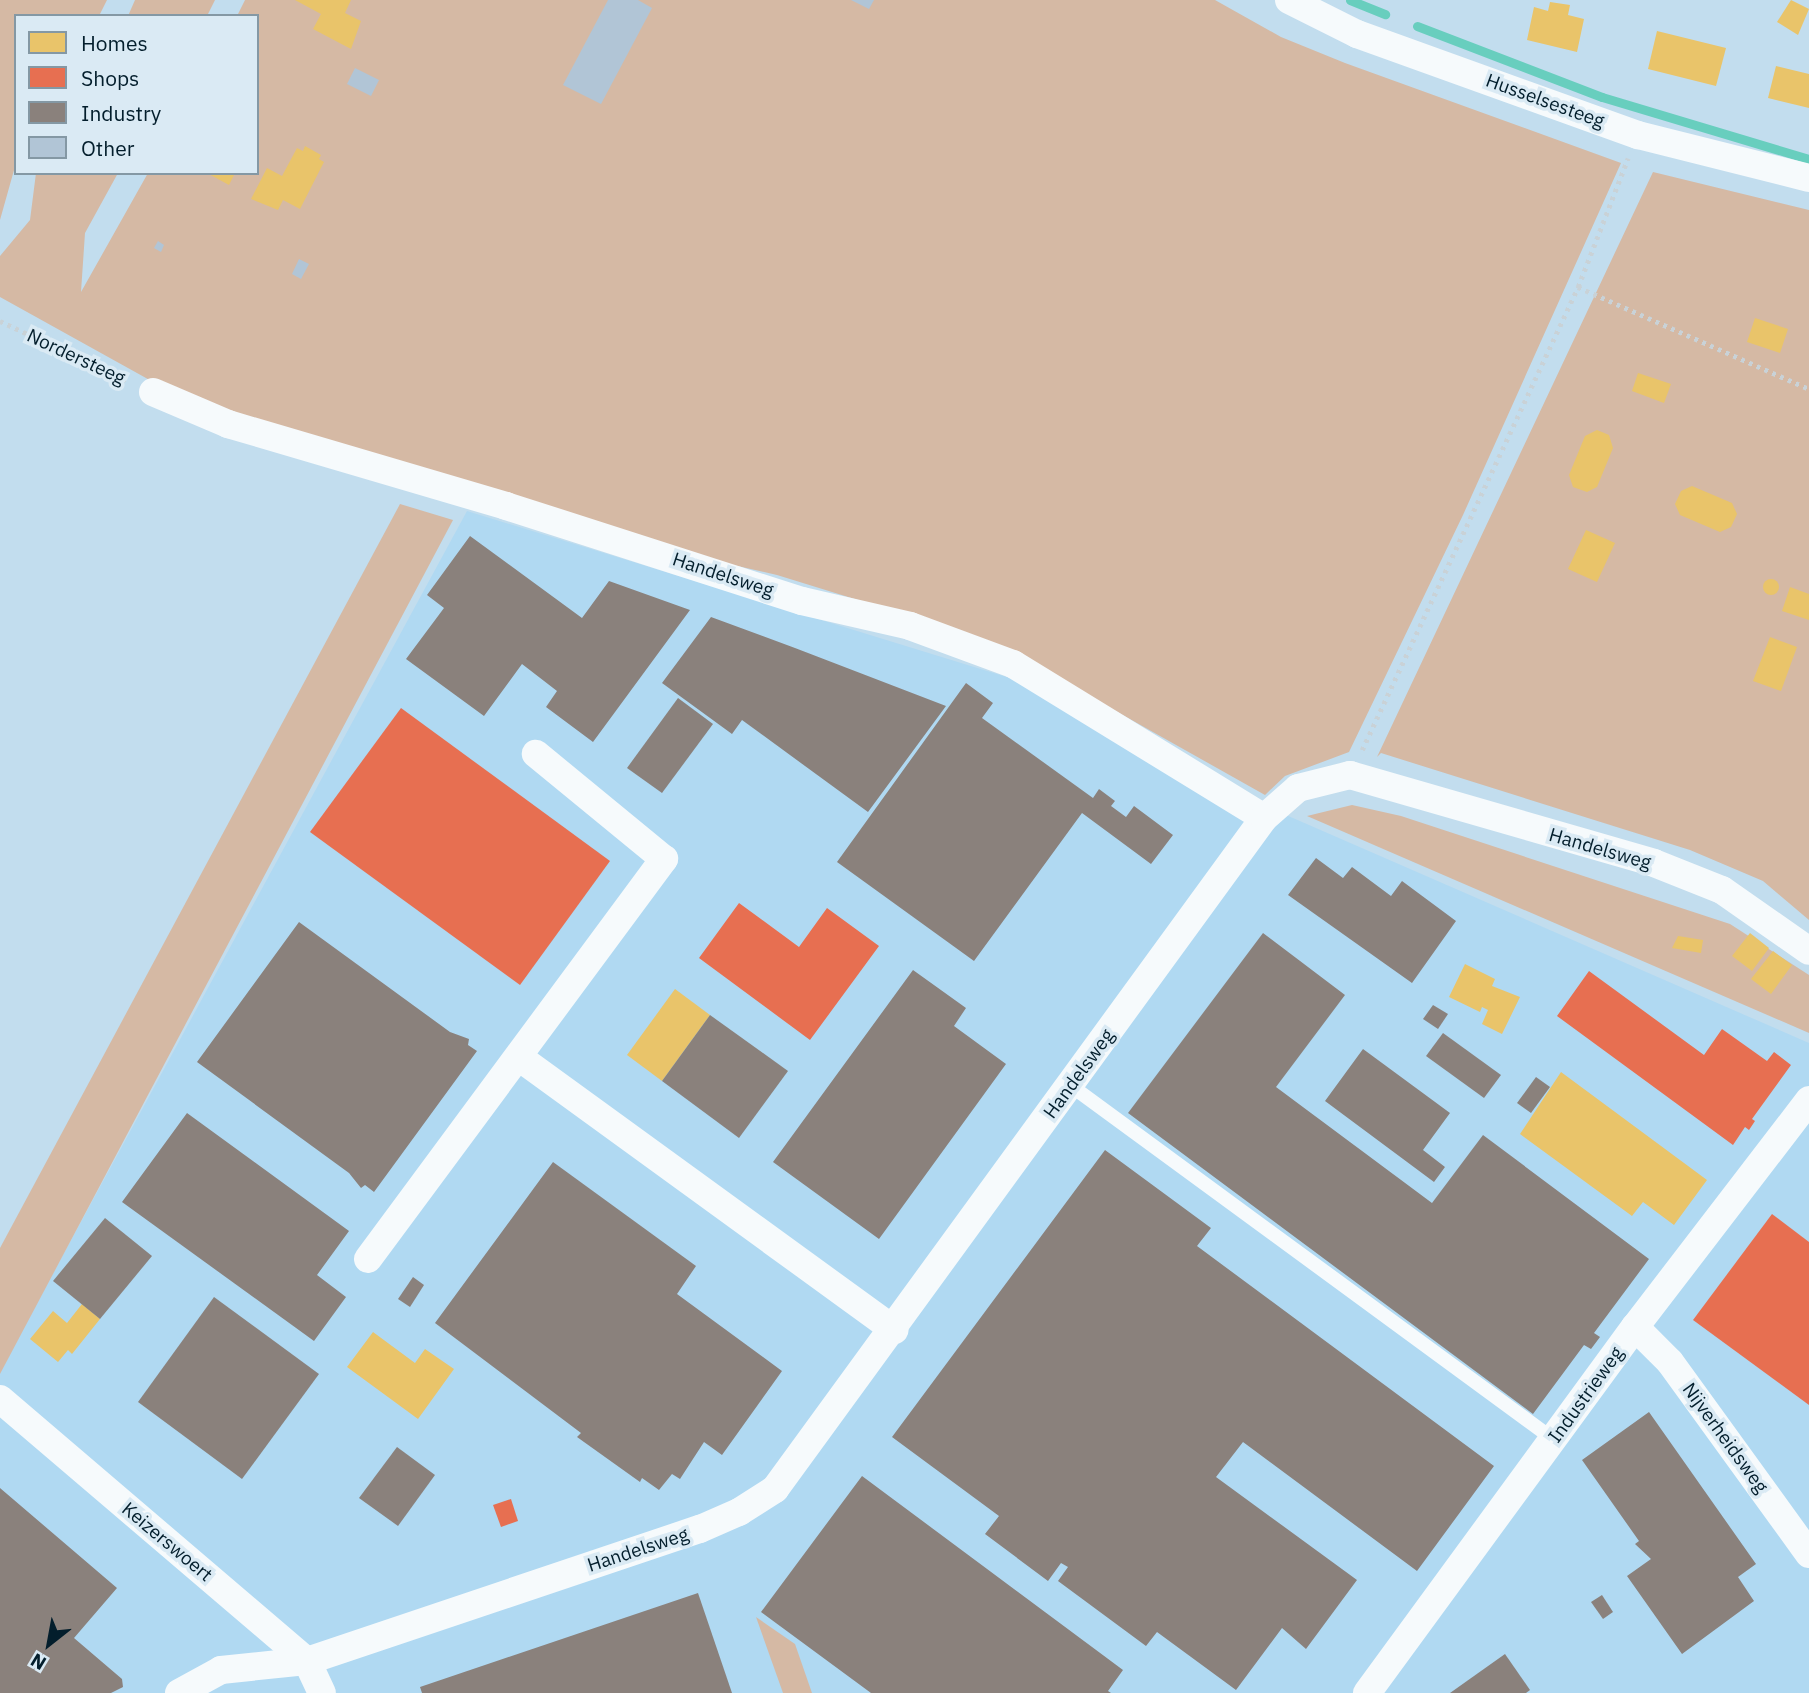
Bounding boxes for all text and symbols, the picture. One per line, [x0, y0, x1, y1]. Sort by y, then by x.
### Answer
legend [14, 14, 259, 175]
text: Homes [81, 29, 148, 57]
text: Shops [81, 64, 139, 92]
street label: Husselsesteeg [1483, 69, 1607, 133]
text: Industry [81, 99, 161, 127]
text: Other [81, 134, 134, 162]
street label: Nordersteeg [23, 324, 129, 390]
street label: Handelsweg [670, 548, 776, 602]
street label: Handelsweg [1546, 824, 1654, 874]
street label: Handelsweg [1039, 1025, 1119, 1123]
street label: Industrieweg [1544, 1343, 1628, 1447]
street label: Nijverheidsweg [1677, 1378, 1773, 1498]
street label: Keizerswoert [117, 1498, 217, 1586]
street label: Handelsweg [585, 1523, 691, 1577]
north arrow [14, 1609, 84, 1679]
text: N [26, 1648, 50, 1676]

